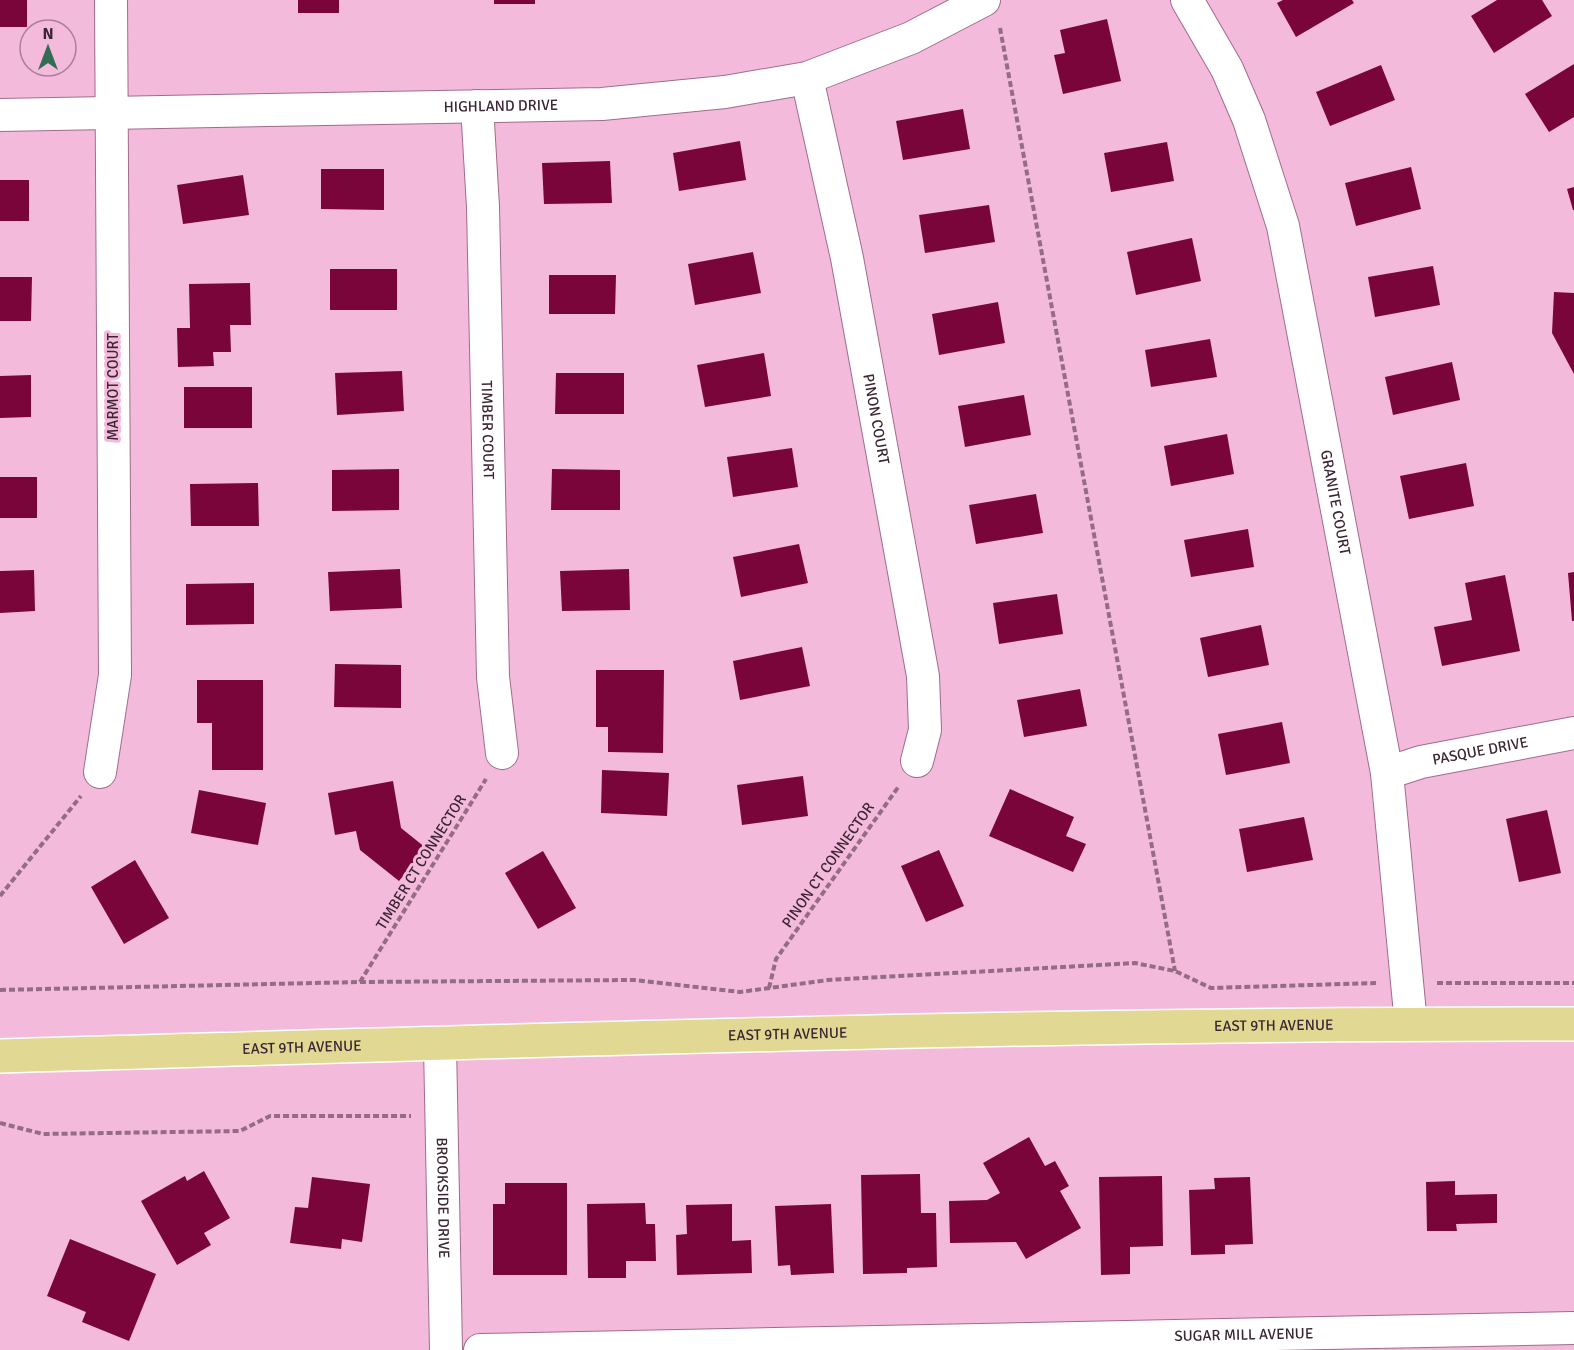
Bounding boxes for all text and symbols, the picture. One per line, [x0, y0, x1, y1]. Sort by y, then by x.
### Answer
north arrow [18, 18, 78, 78]
text: N [42, 24, 54, 44]
street label: HIGHLAND DRIVE [443, 96, 558, 116]
street label: MARMOT COURT [104, 333, 122, 441]
street label: PINON COURT [859, 372, 893, 466]
street label: TIMBER COURT [478, 380, 498, 480]
street label: GRANITE COURT [1317, 448, 1354, 557]
street label: PASQUE DRIVE [1431, 733, 1530, 769]
street label: TIMBER CT CONNECTOR [372, 791, 470, 933]
street label: PINON CT CONNECTOR [778, 799, 878, 931]
street label: EAST 9TH AVENUE [1214, 1016, 1333, 1035]
street label: EAST 9TH AVENUE [728, 1024, 848, 1044]
street label: EAST 9TH AVENUE [242, 1036, 362, 1058]
street label: BROOKSIDE DRIVE [433, 1137, 453, 1259]
street label: SUGAR MILL AVENUE [1174, 1324, 1313, 1345]

